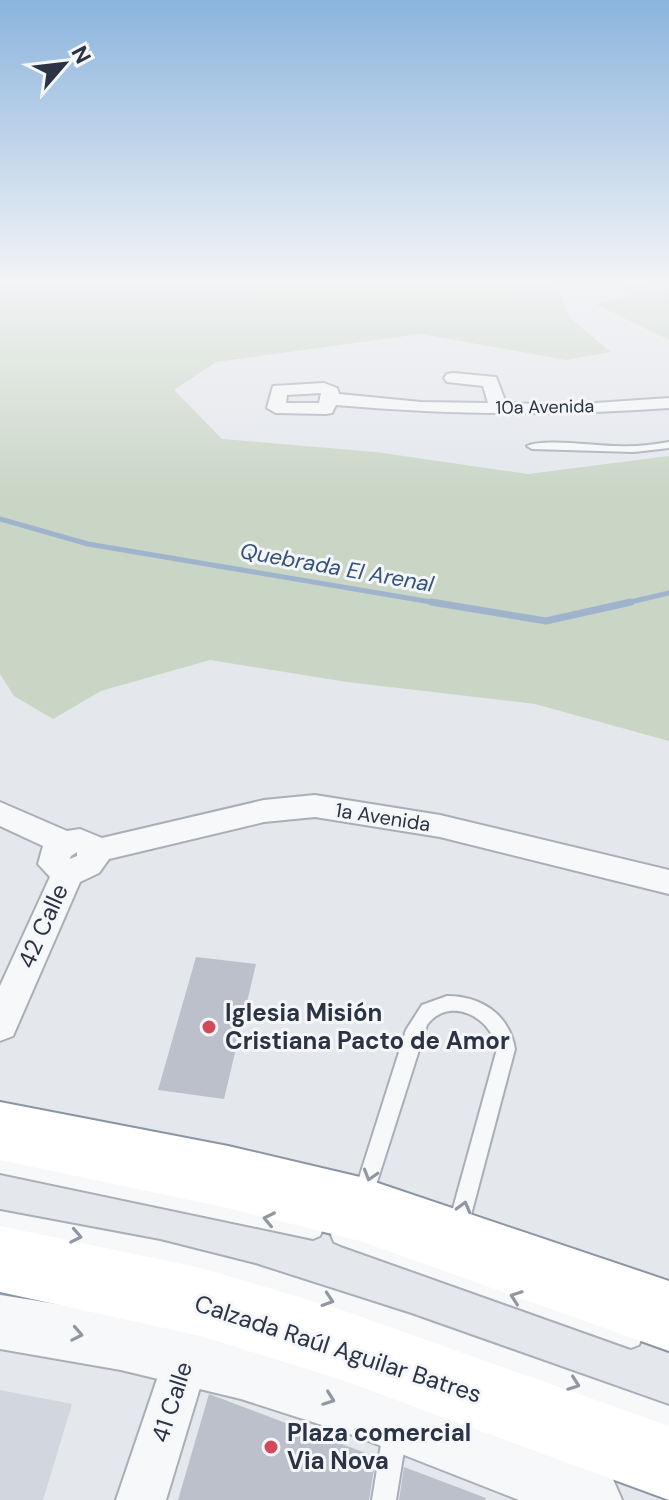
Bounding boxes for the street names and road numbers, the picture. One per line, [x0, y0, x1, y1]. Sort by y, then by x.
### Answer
street label: 10a Avenida [496, 394, 594, 420]
street label: 1a Avenida [334, 797, 432, 837]
street label: 42 Calle [10, 879, 75, 973]
street label: Calzada Raúl Aguilar Batres [191, 1287, 486, 1410]
street label: 41 Calle [144, 1358, 199, 1446]

